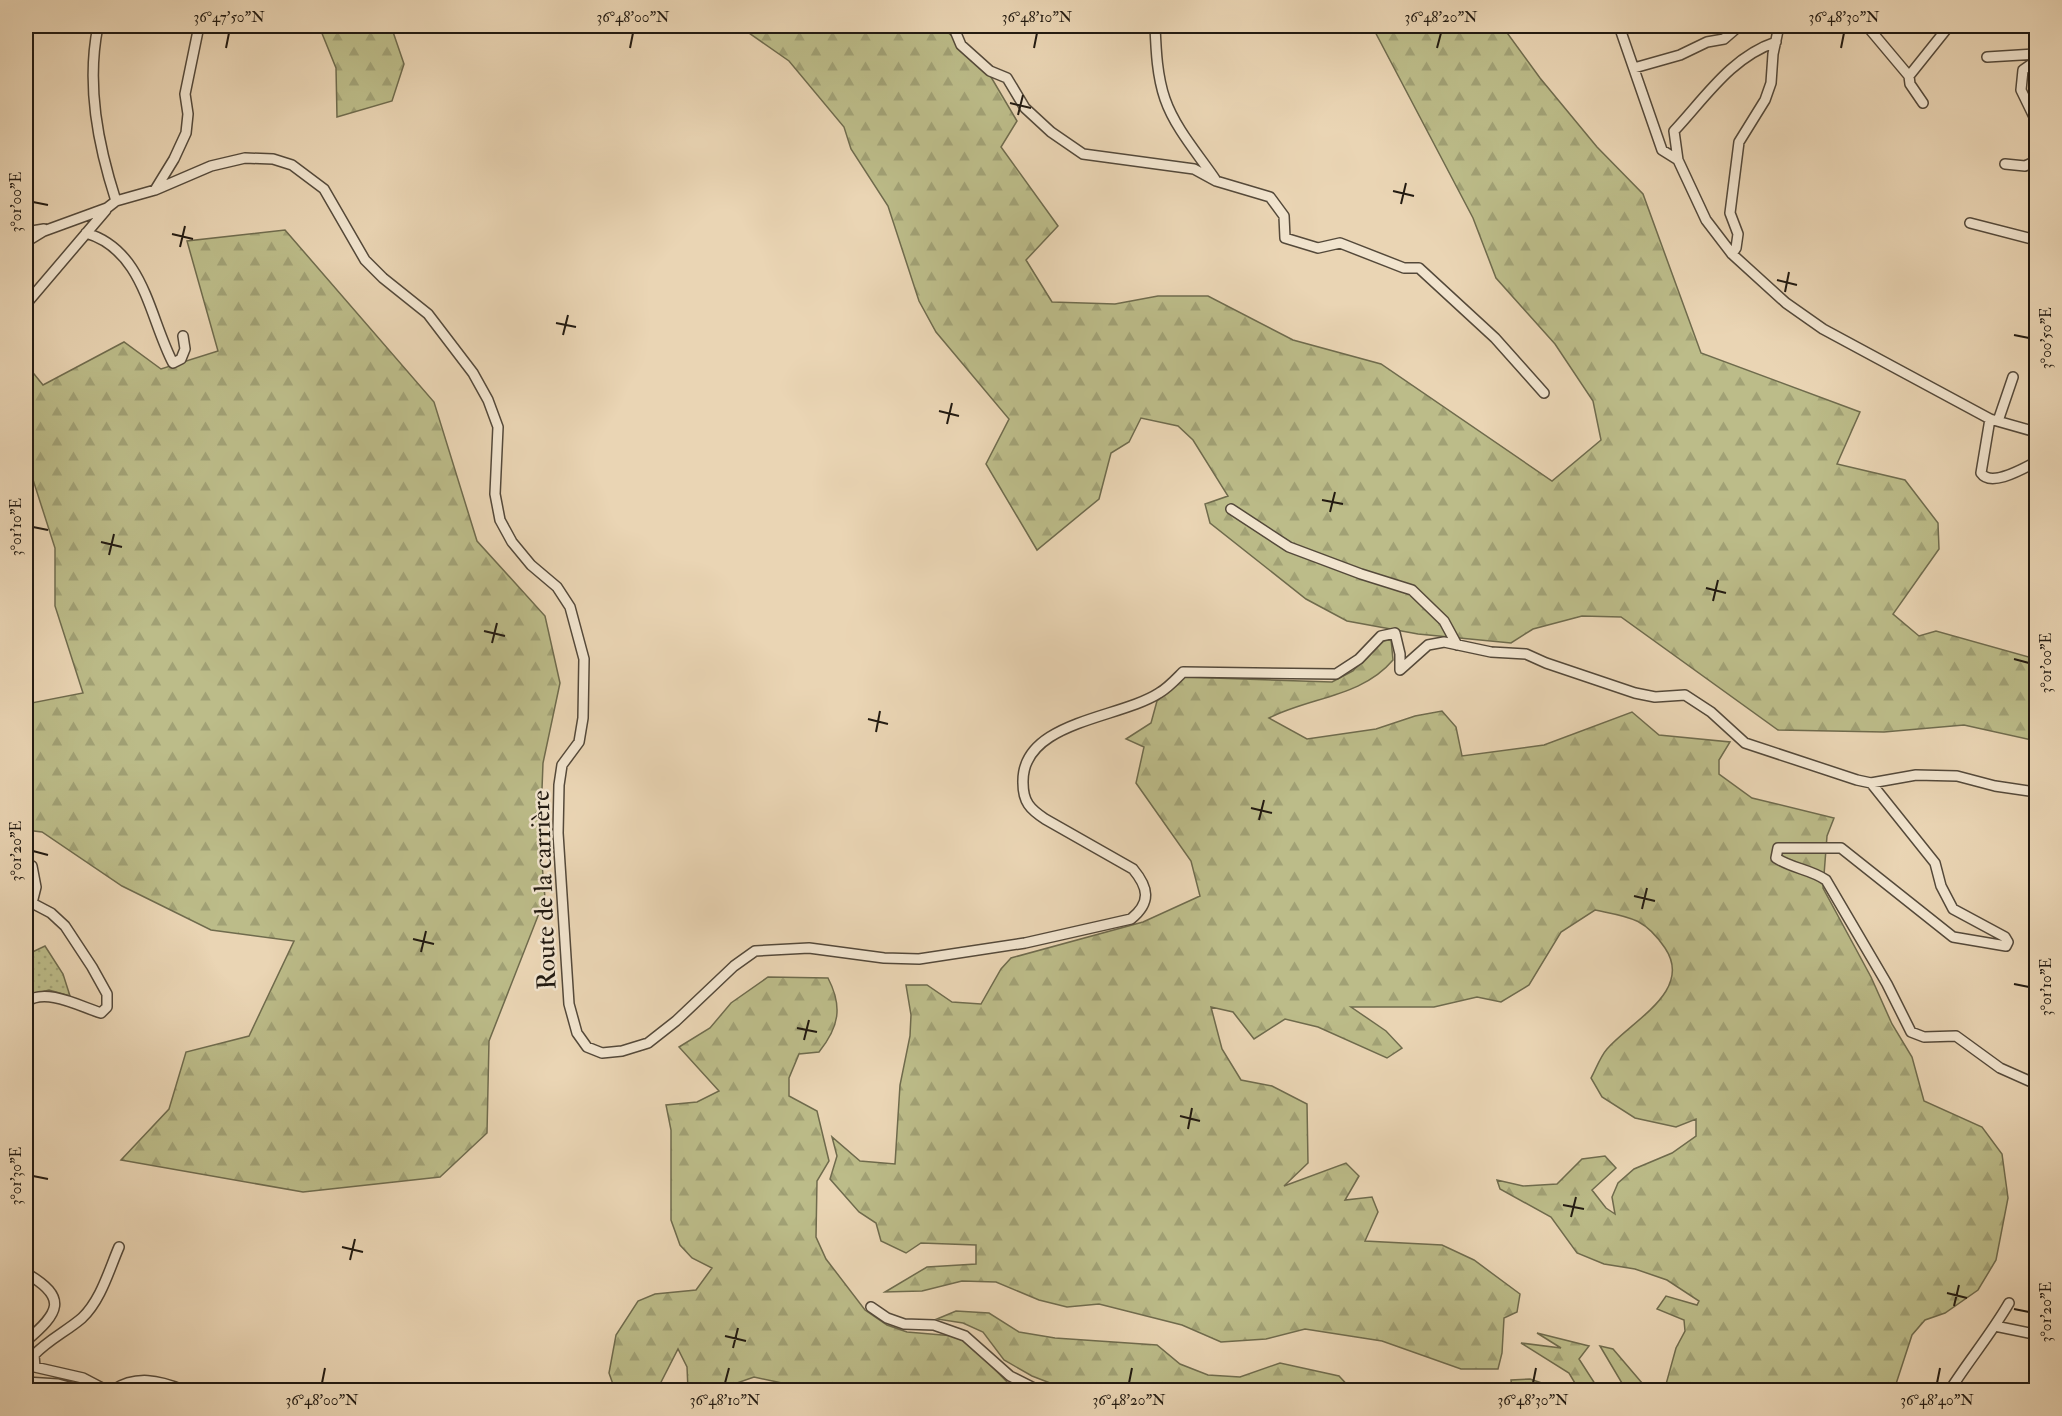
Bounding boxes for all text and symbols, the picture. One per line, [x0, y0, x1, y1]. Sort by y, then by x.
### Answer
text: 36°47'50"N [193, 8, 265, 27]
text: 36°48'00"N [597, 8, 670, 27]
text: 36°48'10"N [1002, 8, 1073, 27]
text: 36°48'20"N [1405, 8, 1478, 27]
text: 36°48'30"N [1808, 8, 1880, 27]
text: 3°01'00"E [7, 172, 26, 232]
text: 3°00'50"E [2037, 307, 2056, 369]
text: 3°01'10"E [7, 498, 26, 556]
text: 3°01'00"E [2037, 633, 2056, 693]
street label: Route de la carrière [525, 790, 563, 990]
text: 3°01'20"E [7, 821, 26, 881]
text: 3°01'10"E [2037, 958, 2056, 1016]
text: 3°01'30"E [7, 1146, 26, 1205]
text: 3°01'20"E [2037, 1282, 2056, 1342]
text: 36°48'00"N [286, 1391, 359, 1410]
text: 36°48'10"N [690, 1391, 761, 1410]
text: 36°48'20"N [1093, 1391, 1166, 1410]
text: 36°48'30"N [1497, 1391, 1569, 1410]
text: 36°48'40"N [1900, 1391, 1974, 1410]

